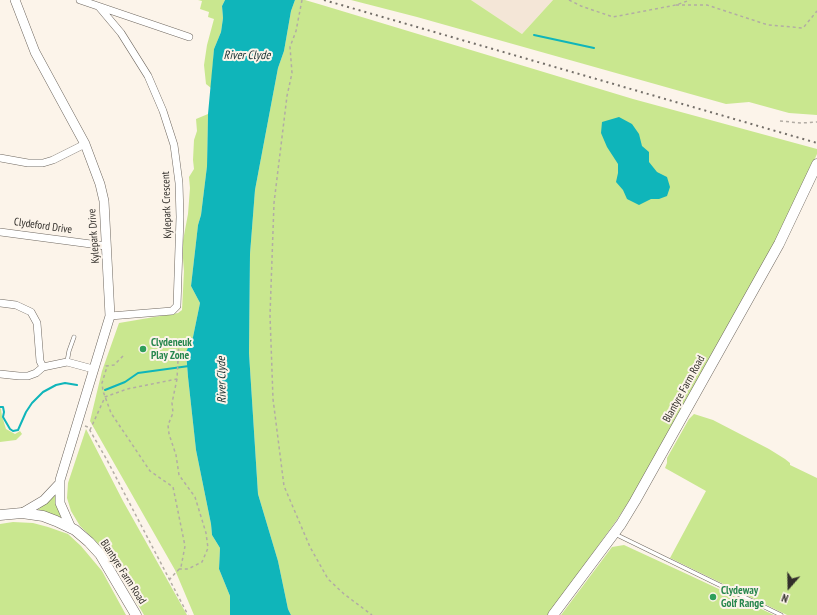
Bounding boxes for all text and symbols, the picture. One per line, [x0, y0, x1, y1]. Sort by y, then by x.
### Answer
water label: River Clyde [224, 49, 270, 63]
street label: Kylepark Crescent [159, 171, 175, 239]
street label: Kylepark Drive [85, 208, 103, 264]
street label: Clydeford Drive [13, 215, 73, 237]
place label: Clydeneuk Play Zone [151, 336, 192, 362]
marker: Clydeneuk Play Zone [138, 344, 148, 354]
street label: Blantyre Farm Road [660, 353, 708, 425]
water label: River Clyde [214, 356, 230, 404]
street label: Blantyre Farm Road [97, 537, 149, 607]
north arrow [769, 567, 809, 607]
place label: Clydeway Golf Range [721, 584, 764, 610]
text: N [780, 591, 790, 606]
marker: Clydeway Golf Range [708, 592, 718, 602]

